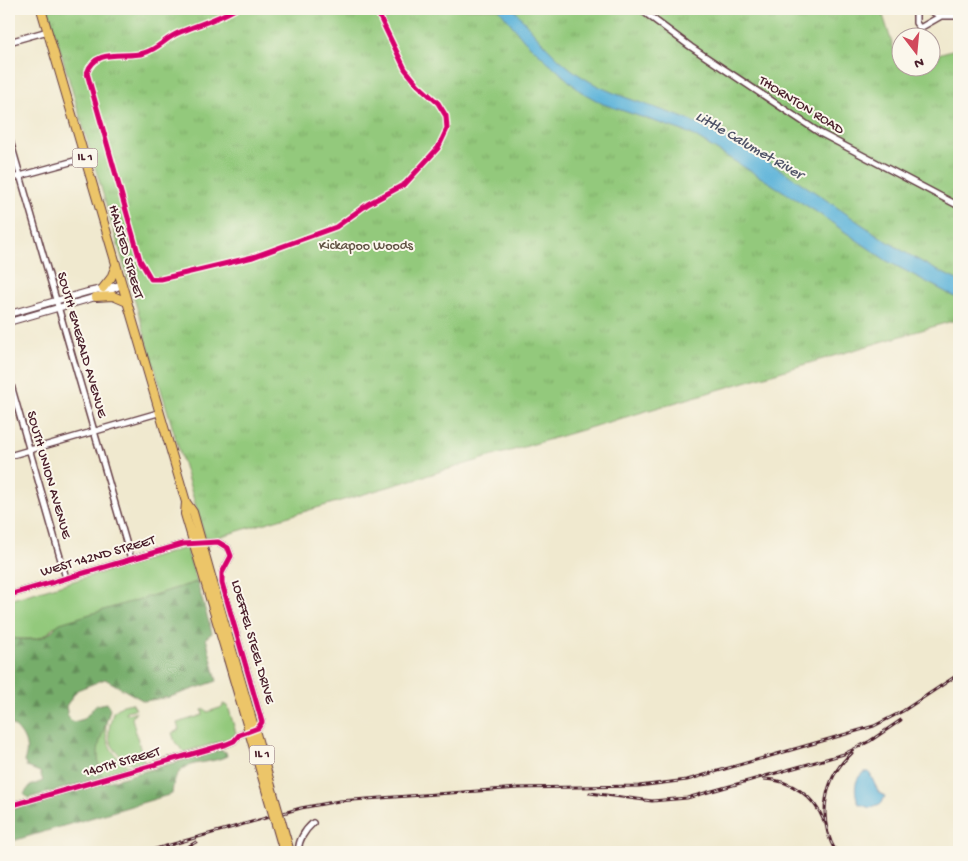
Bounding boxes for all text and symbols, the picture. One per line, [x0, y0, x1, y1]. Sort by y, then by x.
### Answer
north arrow [890, 28, 940, 78]
text: N [912, 53, 926, 72]
street label: THORNTON ROAD [754, 72, 848, 140]
water label: Little Calumet River [692, 108, 808, 185]
road number: IL 1 [72, 148, 98, 168]
street label: HALSTED STREET [104, 203, 147, 301]
park label: Kickapoo Woods [319, 238, 414, 255]
street label: SOUTH EMERALD AVENUE [52, 270, 110, 421]
street label: SOUTH UNION AVENUE [22, 409, 75, 542]
street label: WEST 142ND STREET [39, 532, 158, 582]
street label: LOEFFEL STEEL DRIVE [226, 578, 278, 707]
street label: 140TH STREET [81, 744, 163, 782]
road number: IL 1 [250, 746, 274, 764]

